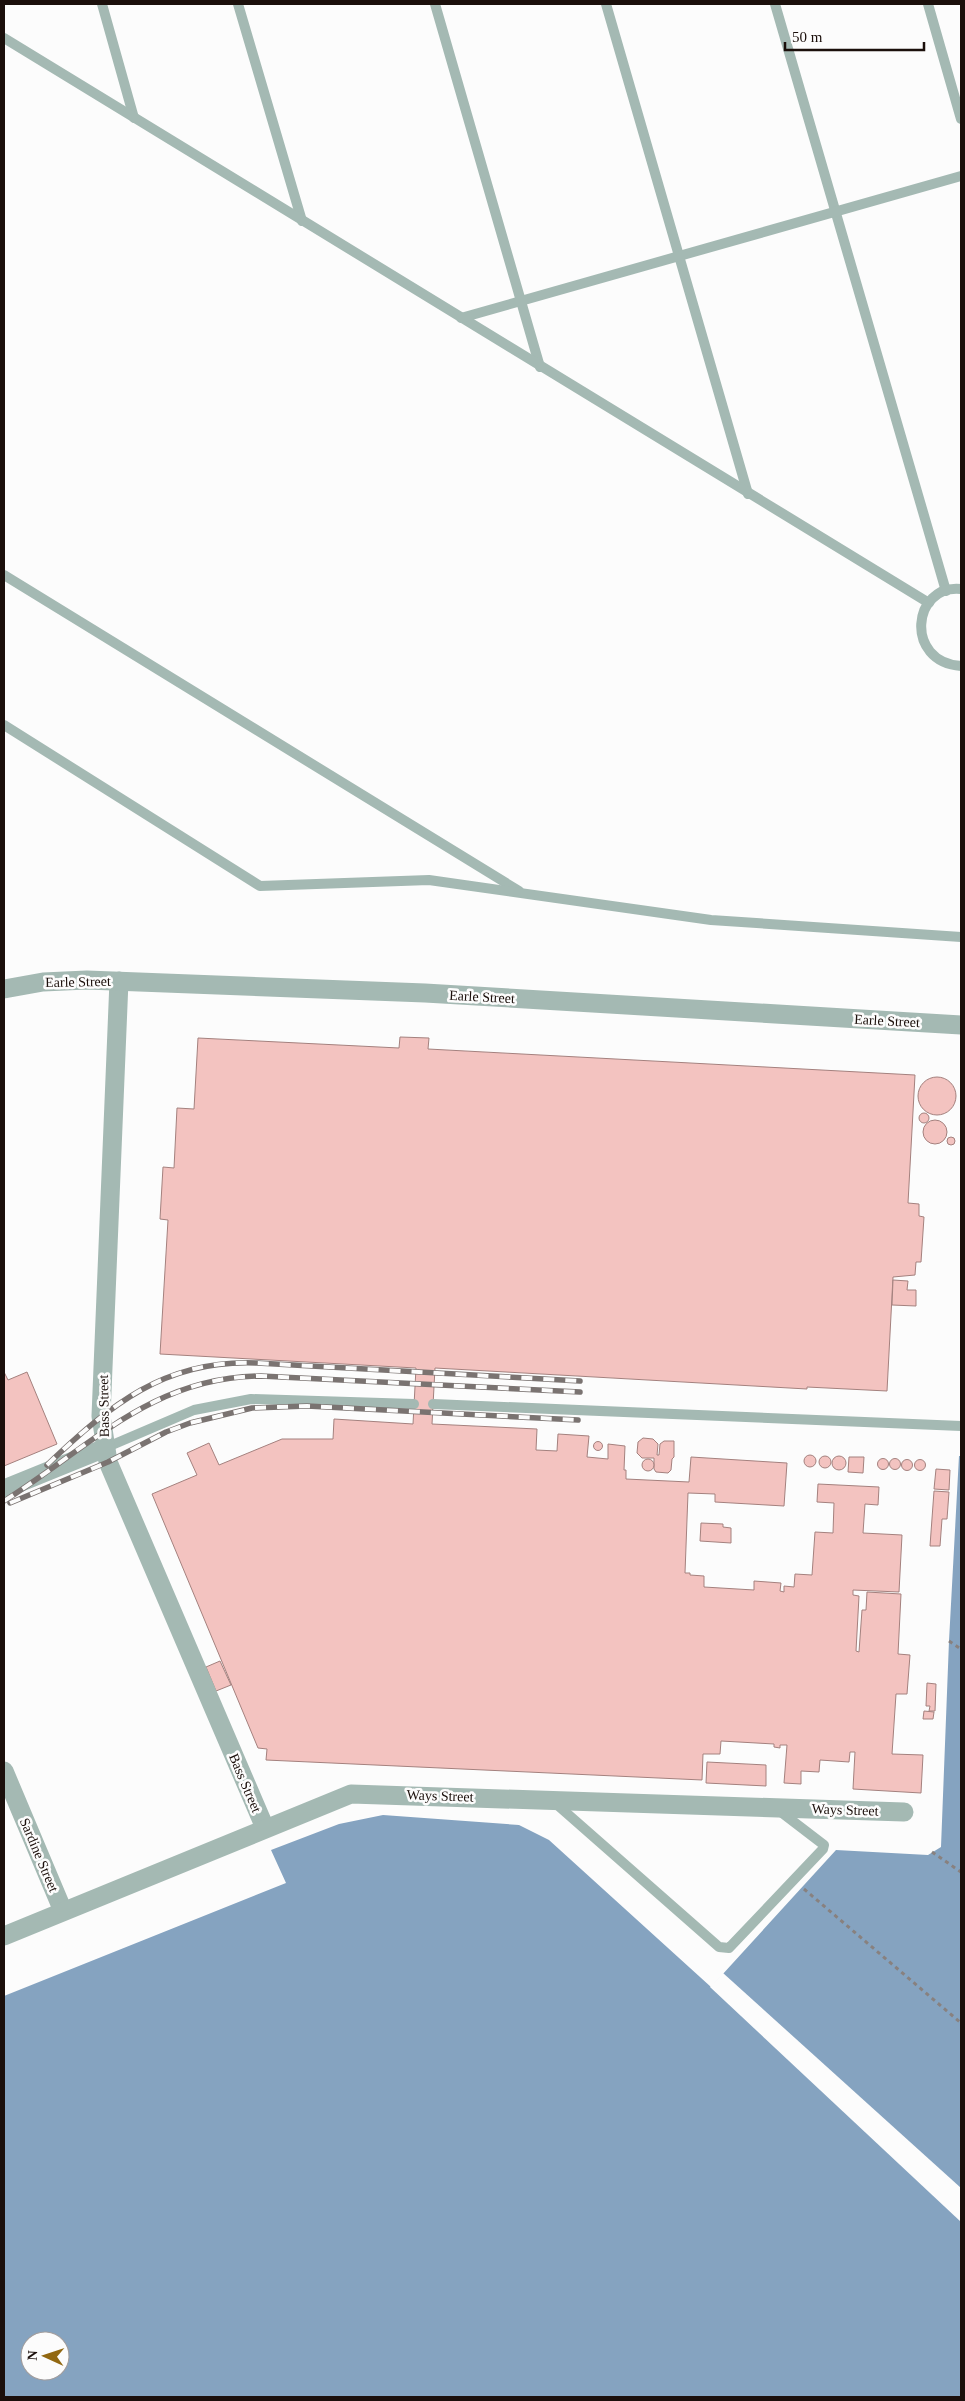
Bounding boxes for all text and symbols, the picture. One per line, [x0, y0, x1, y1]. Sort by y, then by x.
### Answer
scale bar [785, 20, 924, 52]
text: 50 m [792, 29, 823, 45]
street label: Earle Street [45, 974, 111, 990]
street label: Earle Street [449, 988, 515, 1006]
street label: Earle Street [854, 1012, 920, 1030]
street label: Bass Street [96, 1374, 112, 1437]
street label: Bass Street [226, 1751, 264, 1815]
street label: Ways Street [406, 1787, 474, 1805]
street label: Ways Street [811, 1801, 879, 1819]
street label: Sardine Street [17, 1816, 61, 1894]
north arrow [20, 2331, 70, 2381]
text: N [25, 2350, 40, 2361]

